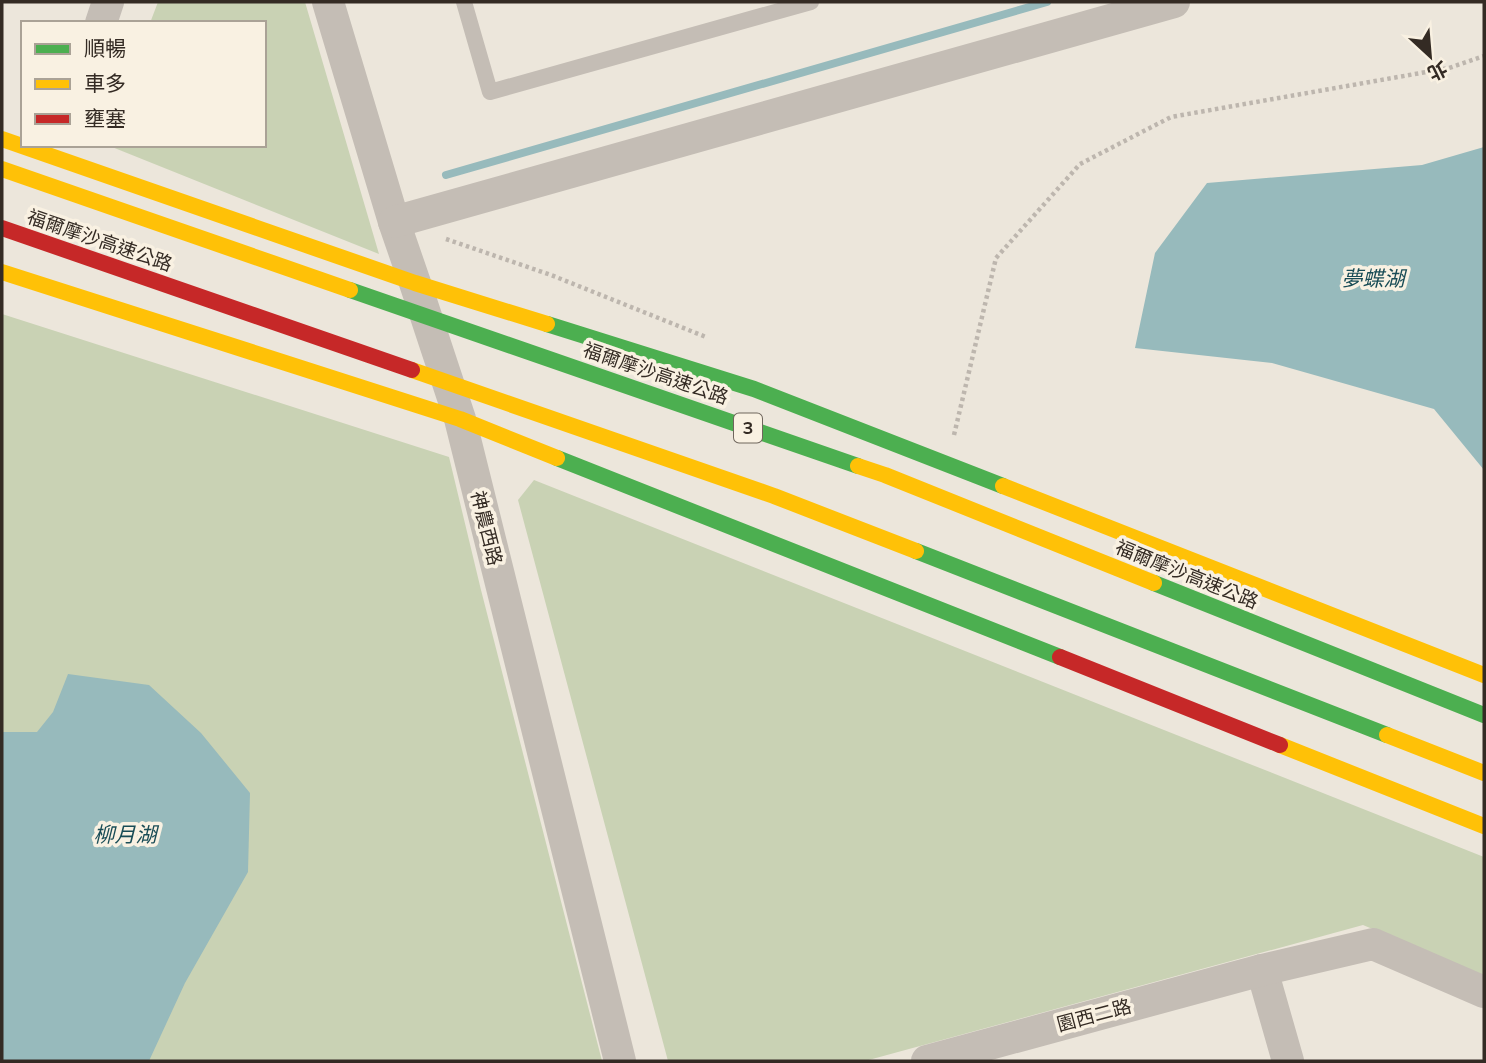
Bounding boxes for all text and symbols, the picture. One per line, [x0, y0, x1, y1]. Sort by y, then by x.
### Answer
legend [21, 21, 266, 147]
north arrow [1395, 21, 1465, 91]
text: 順暢 [84, 35, 126, 61]
text: 北 [1424, 56, 1451, 86]
text: 車多 [84, 70, 126, 96]
text: 壅塞 [84, 105, 126, 131]
street label: 福爾摩沙高速公路 [24, 204, 176, 276]
water label: 夢蝶湖 [1342, 265, 1407, 291]
street label: 福爾摩沙高速公路 [580, 337, 732, 409]
road number: 3 [734, 414, 762, 442]
street label: 神農西路 [466, 488, 508, 568]
street label: 福爾摩沙高速公路 [1112, 534, 1262, 614]
water label: 柳月湖 [94, 821, 159, 847]
street label: 園西二路 [1054, 994, 1134, 1036]

